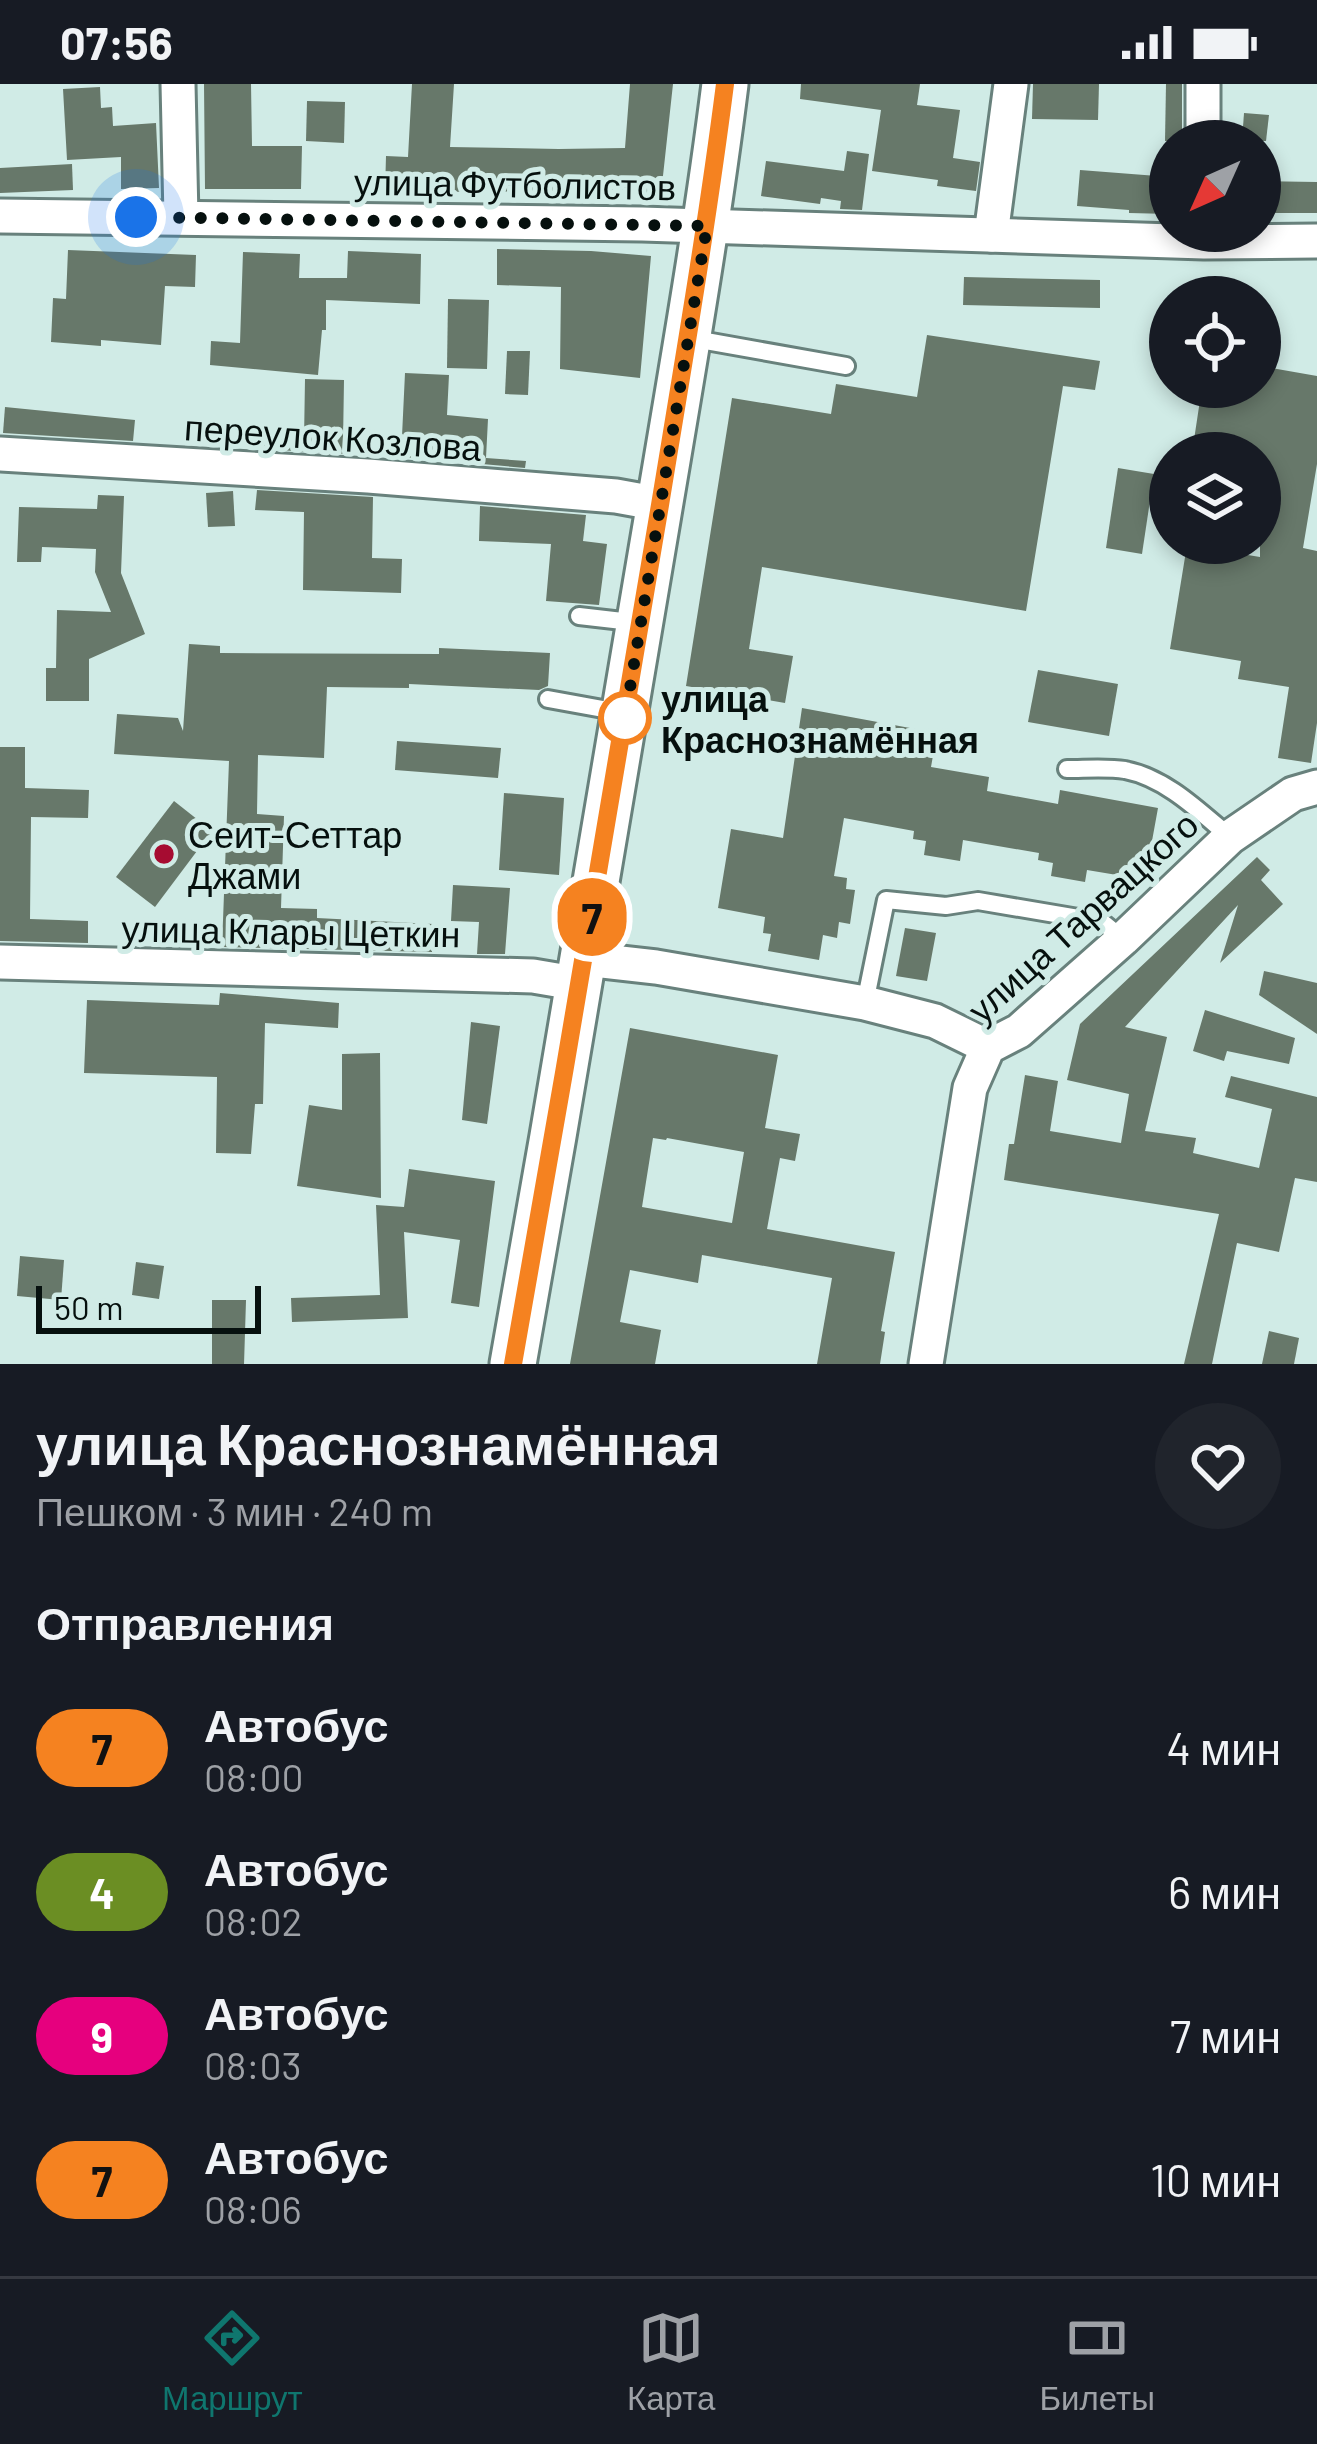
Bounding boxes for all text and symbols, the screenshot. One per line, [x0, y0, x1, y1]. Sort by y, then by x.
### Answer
text: 07:56 [60, 15, 173, 69]
north arrow [1149, 120, 1281, 252]
map controls [1149, 120, 1281, 564]
street label: улица Футболистов [354, 159, 676, 208]
your location [106, 187, 166, 247]
button: locate [1149, 276, 1281, 408]
street label: переулок Козлова [183, 404, 484, 469]
button: layers [1149, 432, 1281, 564]
place label: улица Краснознамённая [661, 676, 979, 761]
marker: улица Краснознамённая [600, 693, 650, 743]
street label: улица Тарвацкого [958, 801, 1206, 1031]
place label: Сеит-Сеттар Джами [188, 812, 402, 897]
marker: Сеит-Сеттар Джами [151, 841, 177, 867]
line badge: 7 [553, 878, 631, 956]
text: 7 [582, 892, 602, 942]
street label: улица Клары Цеткин [121, 906, 461, 955]
scale bar [36, 1280, 261, 1333]
text: 50 m [54, 1287, 124, 1327]
button: heart [1155, 1403, 1281, 1529]
text: улица Краснознамённая [36, 1408, 721, 1476]
text: Пешком · 3 мин · 240 m [36, 1487, 433, 1534]
text: Отправления [36, 1595, 334, 1649]
text: Автобус [204, 1697, 389, 1751]
text: 4 мин [1166, 1720, 1281, 1774]
text: 7 [92, 1723, 112, 1773]
text: 08:00 [204, 1753, 304, 1800]
text: Автобус [204, 1841, 389, 1895]
text: 6 мин [1168, 1864, 1281, 1918]
text: 4 [89, 1867, 115, 1917]
text: 08:02 [204, 1897, 303, 1944]
text: Автобус [204, 1985, 389, 2039]
text: 7 мин [1170, 2008, 1281, 2062]
text: 9 [91, 2011, 113, 2061]
text: 08:03 [204, 2041, 302, 2088]
text: Автобус [204, 2129, 389, 2183]
text: 10 мин [1150, 2152, 1281, 2206]
text: 7 [92, 2155, 112, 2205]
text: 08:06 [204, 2185, 302, 2232]
tab: Маршрут [162, 2305, 303, 2418]
tab: Карта [627, 2305, 715, 2418]
tab: Билеты [1039, 2305, 1155, 2418]

